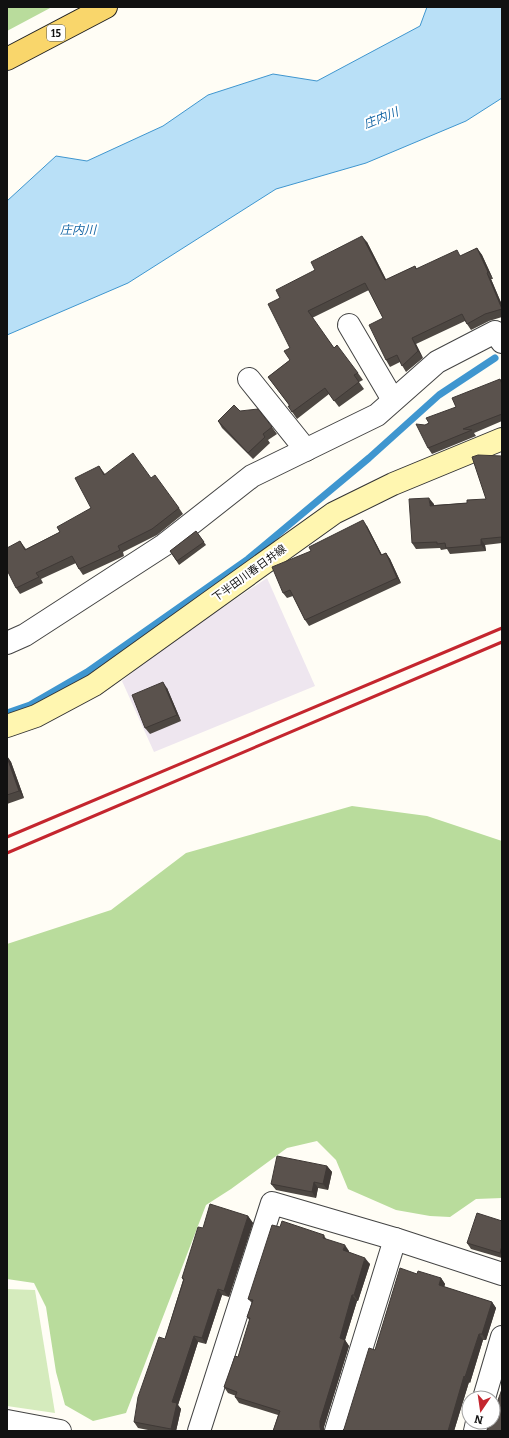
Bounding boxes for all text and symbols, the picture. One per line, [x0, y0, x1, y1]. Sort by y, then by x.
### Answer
road number: 15 [47, 25, 65, 41]
water label: 庄内川 [362, 104, 402, 131]
water label: 庄内川 [60, 223, 98, 237]
street label: 下半田川春日井線 [210, 542, 289, 605]
north arrow [461, 1390, 501, 1430]
text: N [473, 1412, 484, 1427]

